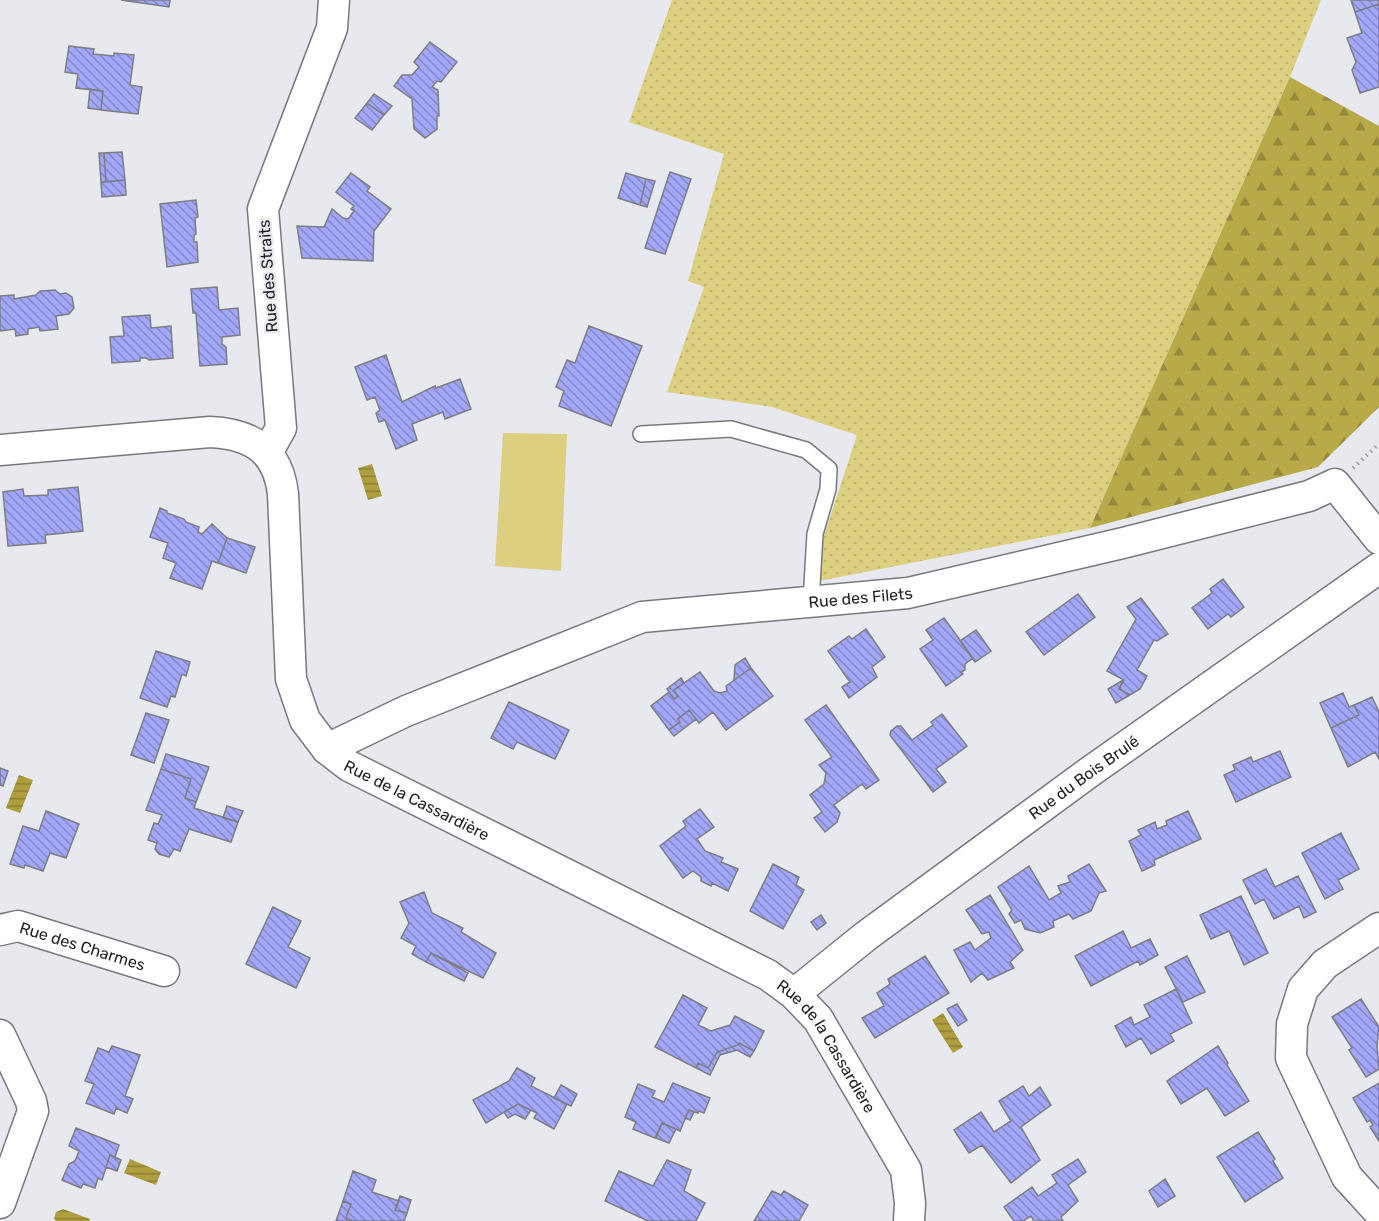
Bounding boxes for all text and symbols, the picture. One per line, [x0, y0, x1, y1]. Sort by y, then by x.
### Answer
street label: Rue des Straits [255, 219, 281, 333]
street label: Rue des Filets [808, 583, 914, 611]
street label: Rue du Bois Brulé [1025, 731, 1142, 823]
street label: Rue de la Cassardière [341, 756, 493, 844]
street label: Rue des Charmes [17, 918, 148, 974]
street label: Rue de la Cassardière [773, 975, 880, 1116]

